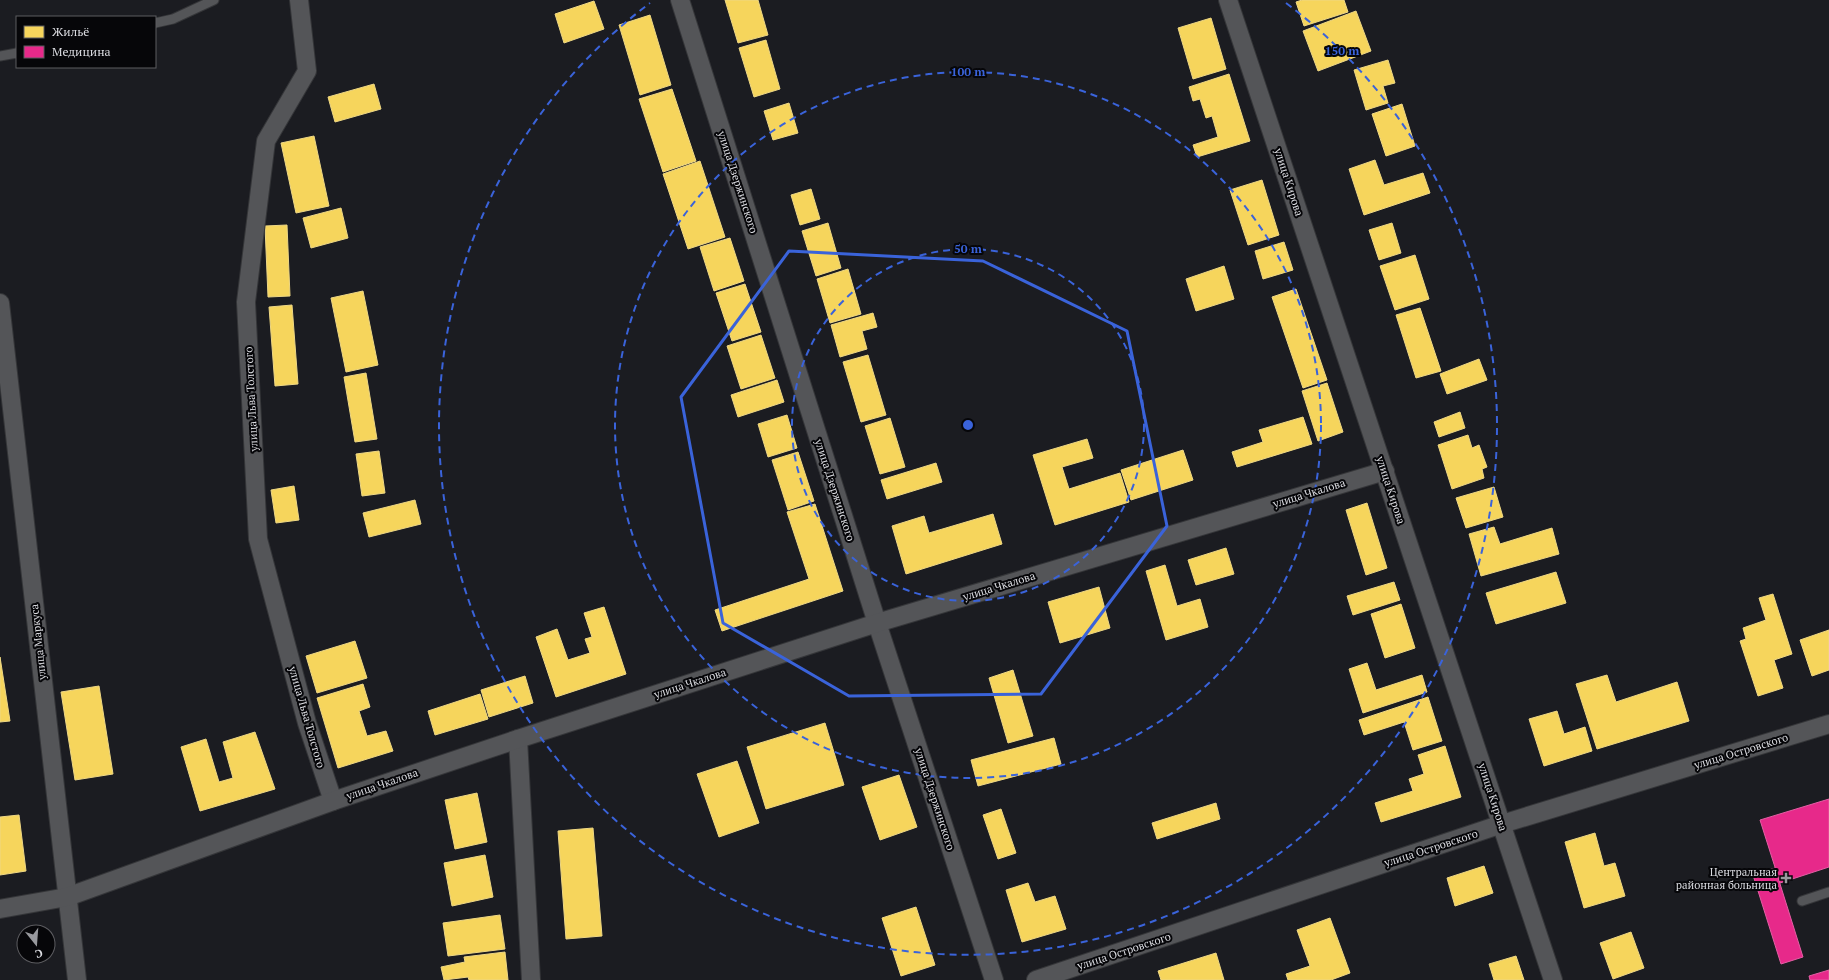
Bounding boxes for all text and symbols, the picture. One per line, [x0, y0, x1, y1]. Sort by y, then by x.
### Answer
legend [16, 16, 156, 68]
text: Жильё [52, 24, 89, 39]
text: 150 m [1325, 43, 1359, 58]
text: Медицина [52, 44, 111, 59]
text: 100 m [951, 64, 985, 79]
street label: улица Дзержинского [715, 128, 761, 235]
street label: улица Кирова [1271, 145, 1307, 218]
text: 50 m [954, 241, 982, 256]
street label: улица Льва Толстого [241, 346, 261, 453]
centre of rings [961, 418, 975, 432]
street label: улица Дзержинского [812, 436, 858, 543]
street label: улица Кирова [1373, 453, 1409, 526]
street label: улица Чкалова [1270, 475, 1347, 511]
street label: улица Чкалова [960, 568, 1037, 604]
street label: улица Маркуса [27, 603, 49, 682]
street label: улица Льва Толстого [286, 664, 328, 769]
street label: улица Чкалова [651, 665, 728, 702]
street label: улица Островского [1691, 730, 1790, 772]
street label: улица Дзержинского [912, 745, 958, 852]
street label: улица Кирова [1475, 760, 1511, 833]
street label: улица Чкалова [343, 765, 420, 803]
street label: улица Островского [1382, 826, 1480, 870]
place label: Центральная районная больница [1676, 865, 1777, 892]
marker: Центральная районная больница [1780, 872, 1792, 884]
north arrow [16, 924, 56, 964]
street label: улица Островского [1075, 929, 1173, 973]
text: С [33, 946, 44, 961]

